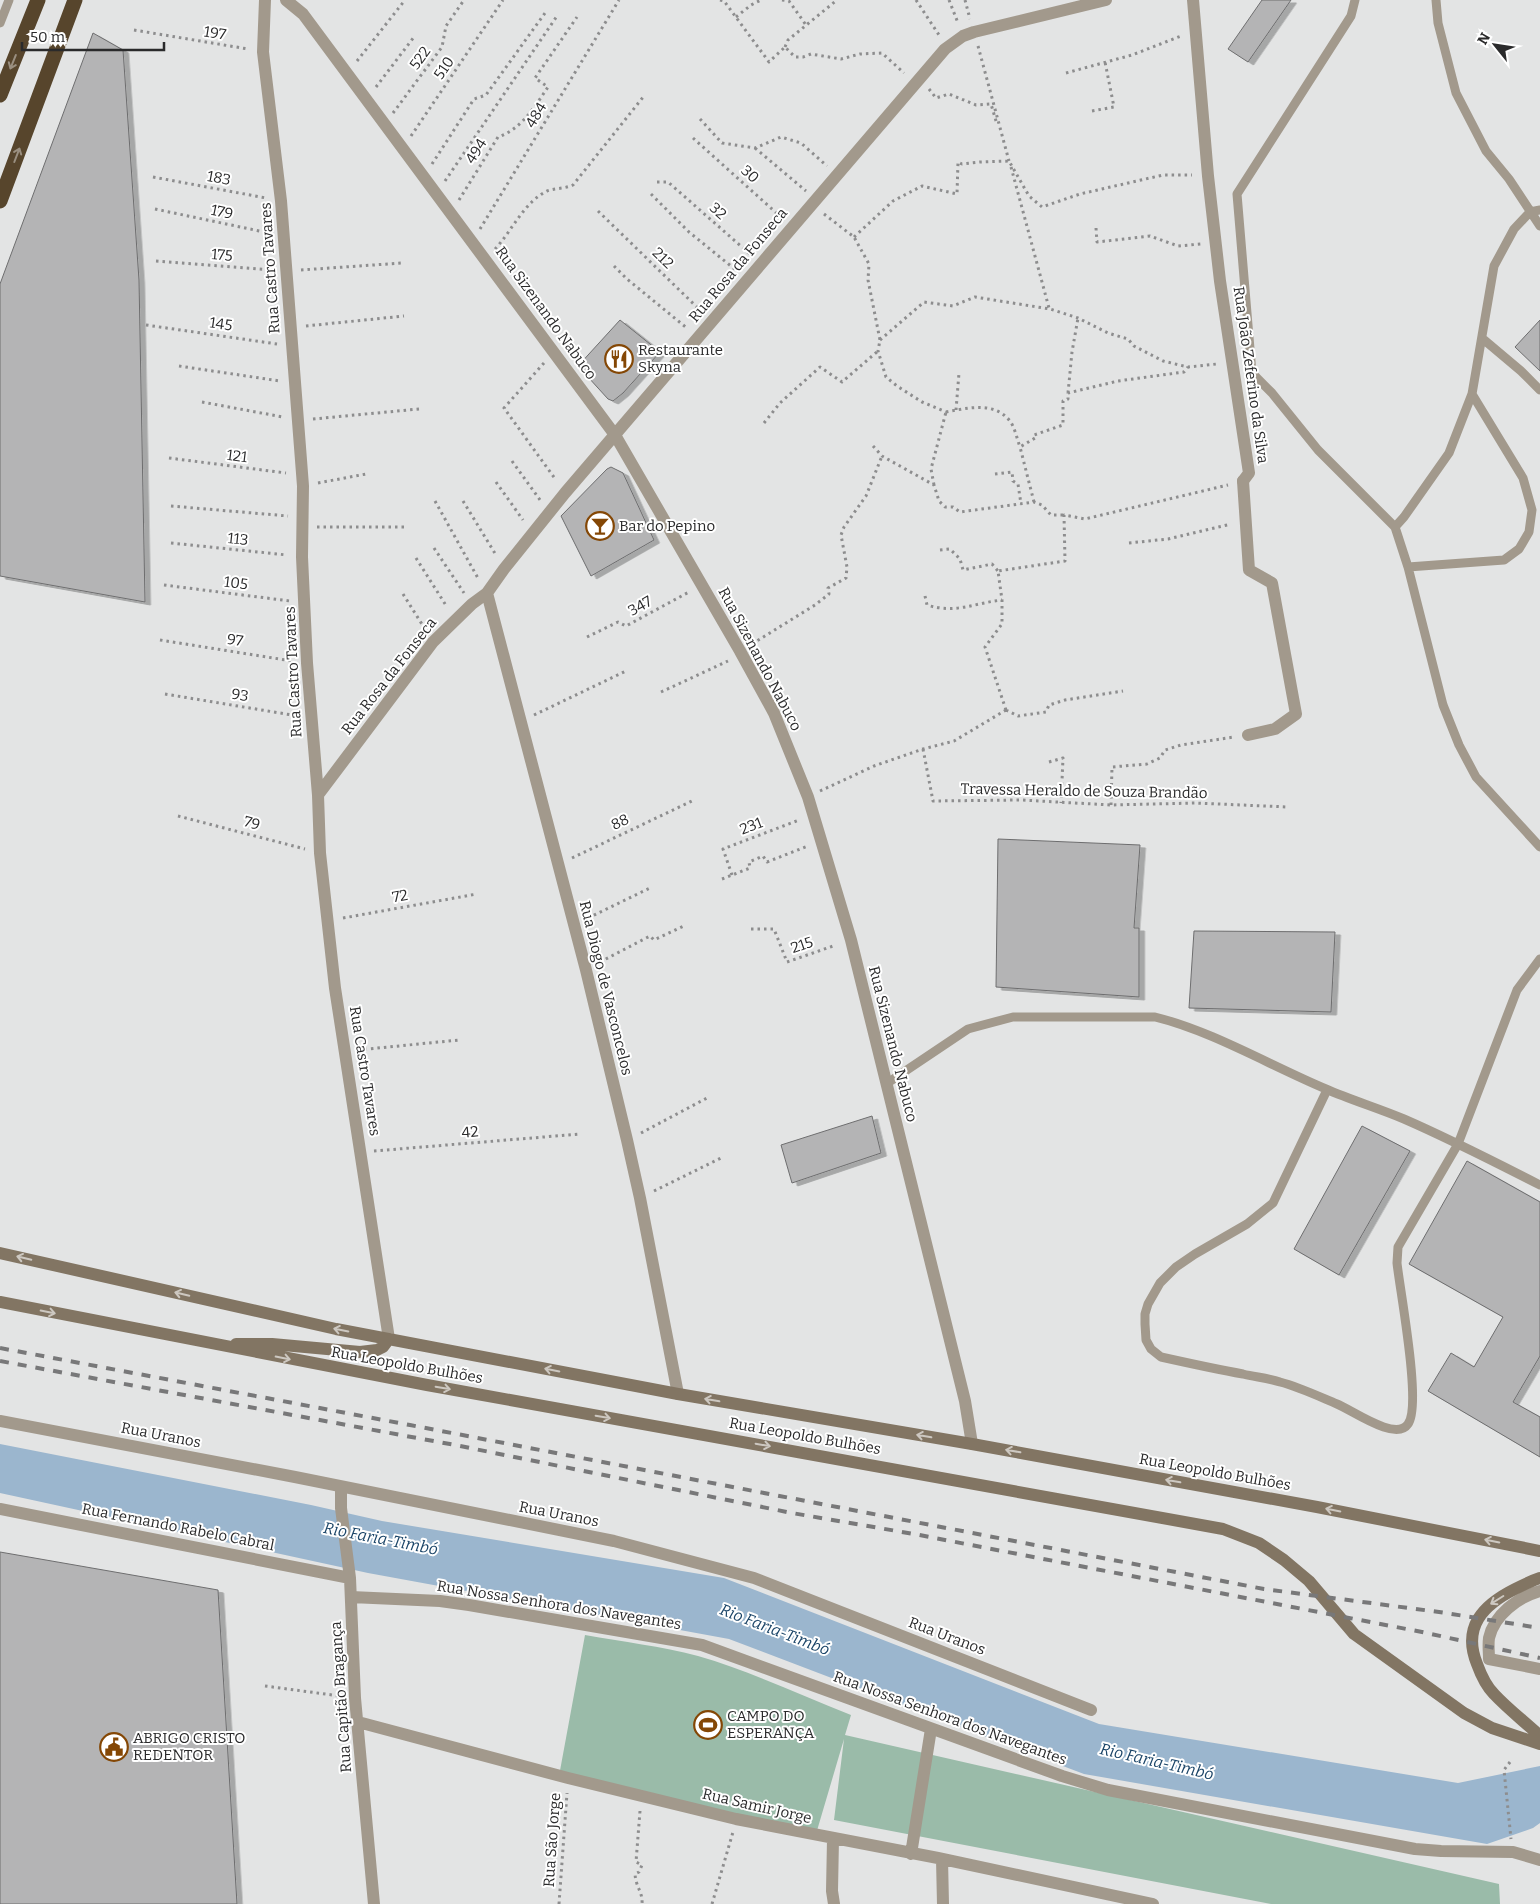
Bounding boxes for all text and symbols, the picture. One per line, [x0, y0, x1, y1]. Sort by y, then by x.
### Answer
scale bar [22, 20, 165, 52]
north arrow [1470, 20, 1520, 70]
street label: 197 [203, 22, 228, 44]
text: 50 m [30, 28, 66, 46]
text: N [1474, 30, 1494, 48]
street label: 522 [406, 43, 434, 73]
street label: 510 [430, 53, 458, 83]
one-way arrow [8, 54, 17, 69]
street label: 484 [521, 99, 551, 131]
street label: 494 [461, 135, 491, 167]
one-way arrow [13, 148, 22, 163]
street label: 30 [737, 161, 763, 187]
street label: 183 [206, 167, 232, 189]
street label: 32 [706, 199, 730, 223]
street label: 179 [209, 201, 235, 223]
street label: Rua Castro Tavares [256, 202, 284, 334]
street label: Rua Rosa da Fonseca [685, 204, 791, 326]
street label: Rua Sizenando Nabuco [492, 243, 600, 383]
street label: 212 [649, 244, 677, 272]
street label: 175 [211, 245, 233, 265]
street label: Rua João Zeferino da Silva [1230, 285, 1272, 465]
street label: 145 [208, 313, 234, 335]
place label: Restaurante Skyna [638, 341, 723, 376]
restaurant icon: Restaurante Skyna [604, 344, 634, 374]
street label: 121 [226, 446, 248, 466]
bar icon: Bar do Pepino [585, 511, 615, 541]
place label: Bar do Pepino [619, 517, 715, 535]
street label: 113 [227, 529, 249, 549]
street label: 105 [223, 573, 249, 593]
street label: Rua Sizenando Nabuco [714, 584, 806, 734]
street label: 347 [625, 592, 656, 620]
street label: Rua Castro Tavares [281, 606, 305, 738]
street label: Rua Rosa da Fonseca [338, 614, 440, 738]
street label: 97 [226, 630, 245, 650]
street label: 93 [230, 685, 250, 705]
street label: Travessa Heraldo de Souza Brandão [960, 780, 1208, 802]
street label: 88 [608, 810, 632, 834]
street label: 79 [242, 812, 262, 834]
street label: 231 [737, 814, 765, 838]
street label: 72 [391, 886, 409, 906]
street label: Rua Diogo de Vasconcelos [576, 899, 636, 1077]
street label: 215 [789, 933, 815, 957]
street label: Rua Sizenando Nabuco [865, 964, 921, 1124]
street label: Rua Castro Tavares [346, 1005, 384, 1137]
street label: 42 [461, 1122, 479, 1142]
one-way arrow [16, 1253, 32, 1262]
one-way arrow [175, 1289, 191, 1298]
one-way arrow [39, 1308, 55, 1317]
one-way arrow [333, 1325, 349, 1334]
street label: Rua Leopoldo Bulhões [330, 1343, 484, 1387]
one-way arrow [275, 1354, 291, 1364]
one-way arrow [544, 1365, 560, 1375]
one-way arrow [435, 1384, 451, 1394]
one-way arrow [704, 1394, 720, 1404]
one-way arrow [595, 1412, 611, 1422]
street label: Rua Leopoldo Bulhões [728, 1414, 882, 1458]
street label: Rua Uranos [120, 1418, 202, 1452]
one-way arrow [916, 1430, 932, 1440]
one-way arrow [755, 1441, 771, 1451]
one-way arrow [1006, 1446, 1022, 1456]
street label: Rua Leopoldo Bulhões [1138, 1450, 1292, 1494]
one-way arrow [1165, 1475, 1181, 1485]
street label: Rua Uranos [518, 1497, 600, 1531]
street label: Rua Fernando Rabelo Cabral [80, 1499, 276, 1555]
one-way arrow [1325, 1505, 1341, 1514]
water label: Rio Faria-Timbó [322, 1518, 440, 1559]
one-way arrow [1485, 1536, 1501, 1546]
street label: Rua Nossa Senhora dos Navegantes [435, 1577, 683, 1633]
one-way arrow [1490, 1595, 1504, 1605]
water label: Rio Faria-Timbó [717, 1600, 833, 1659]
street label: Rua Uranos [906, 1613, 988, 1659]
street label: Rua Capitão Bragança [327, 1621, 355, 1773]
street label: Rua Nossa Senhora dos Navegantes [831, 1667, 1069, 1769]
place label: CAMPO DO ESPERANÇA [727, 1707, 815, 1742]
sports icon: CAMPO DO ESPERANÇA [693, 1710, 723, 1740]
place label: ABRIGO CRISTO REDENTOR [133, 1729, 245, 1764]
public building icon: ABRIGO CRISTO REDENTOR [99, 1732, 129, 1762]
water label: Rio Faria-Timbó [1098, 1739, 1216, 1784]
street label: Rua Samir Jorge [701, 1785, 813, 1827]
street label: Rua São Jorge [540, 1792, 564, 1888]

